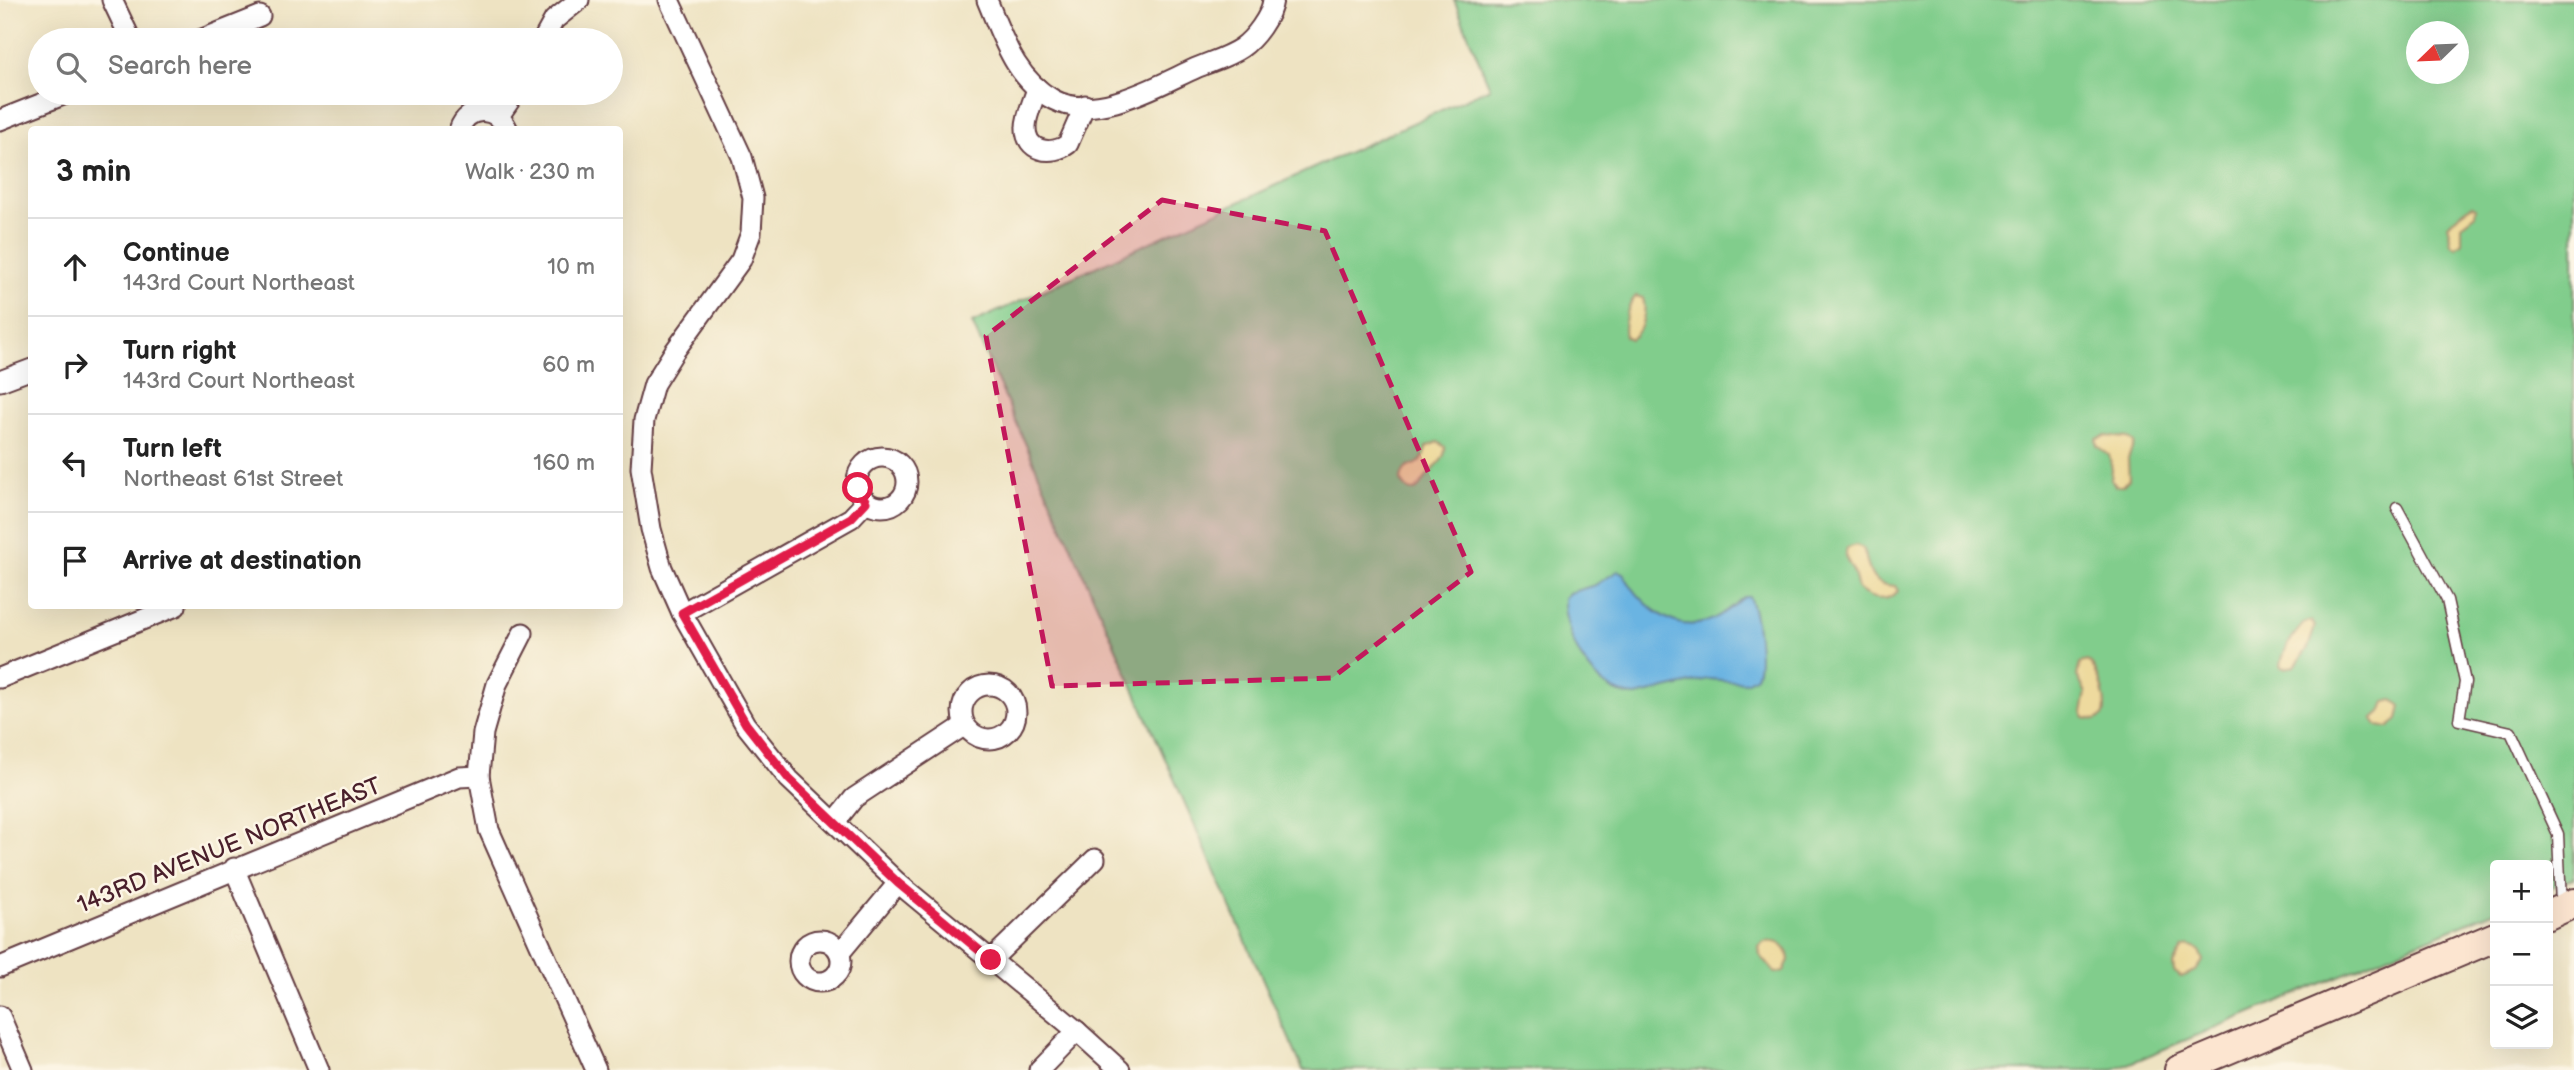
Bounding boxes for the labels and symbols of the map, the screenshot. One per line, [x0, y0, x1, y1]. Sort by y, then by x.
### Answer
north arrow [2406, 21, 2469, 84]
route start [842, 472, 873, 503]
street label: 143RD AVENUE NORTHEAST [73, 771, 386, 920]
route end [975, 944, 1006, 975]

